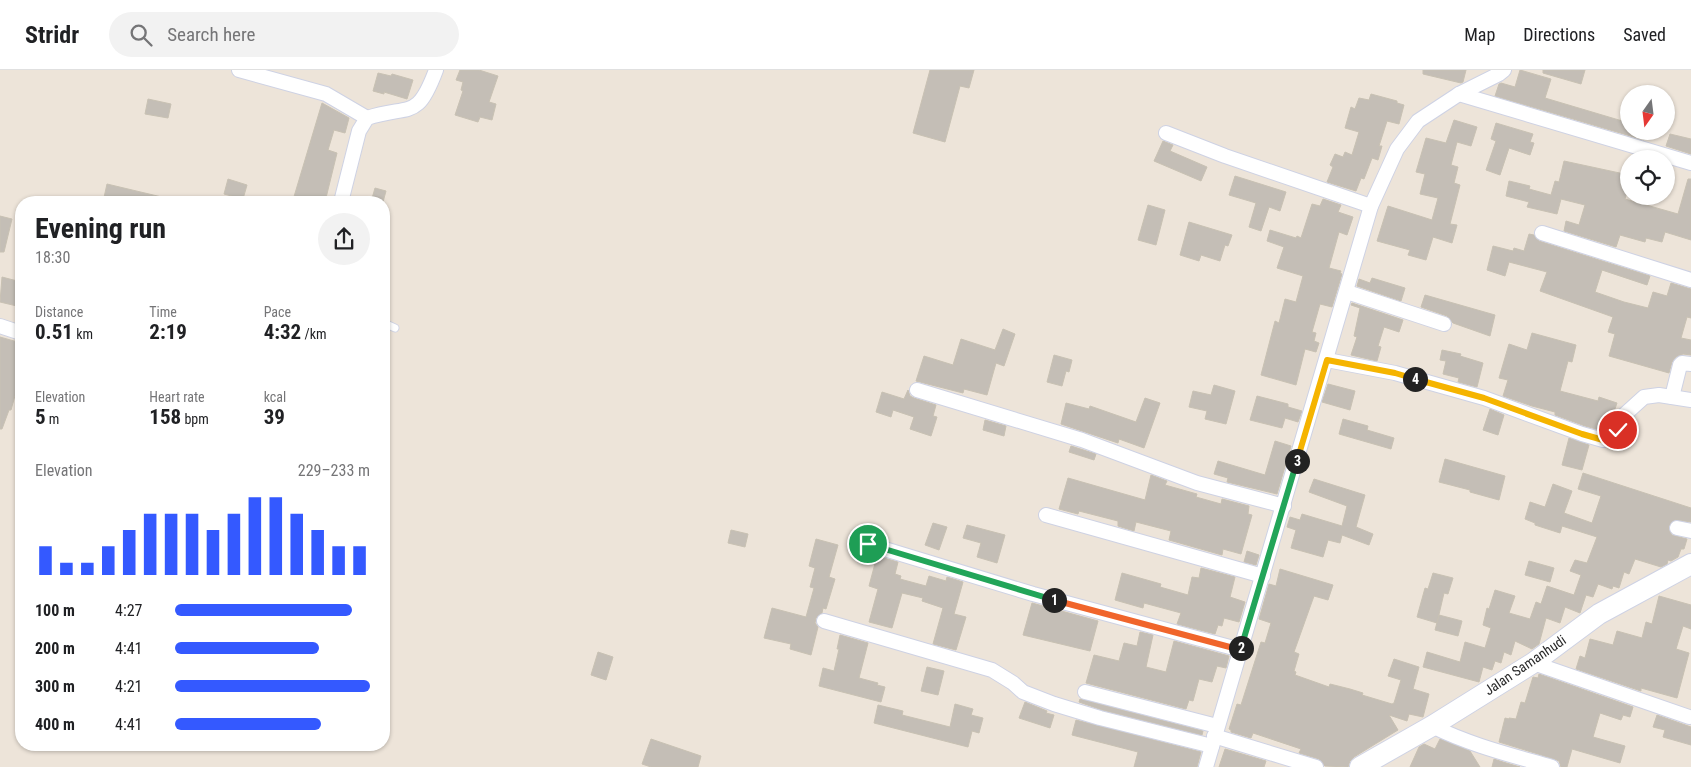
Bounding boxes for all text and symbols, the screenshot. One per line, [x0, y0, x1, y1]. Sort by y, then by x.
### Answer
search box [109, 12, 459, 57]
text: Stridr [25, 21, 79, 49]
icon: search [127, 21, 155, 49]
text: Search here [167, 23, 256, 46]
text: Map [1464, 24, 1495, 45]
text: Directions [1523, 24, 1595, 45]
text: Saved [1623, 24, 1666, 45]
north arrow [1620, 85, 1675, 140]
map controls [1620, 85, 1675, 205]
button: locate [1620, 150, 1675, 205]
text: Evening run [35, 212, 166, 245]
button: share [318, 213, 370, 265]
text: 18:30 [35, 248, 70, 267]
text: Distance [35, 304, 83, 320]
text: Time [149, 304, 177, 320]
text: Pace [264, 304, 291, 320]
text: 0.51 [35, 320, 73, 344]
text: 2:19 [149, 320, 187, 344]
text: 4:32 [264, 320, 301, 344]
text: km [73, 326, 93, 342]
text: /km [301, 326, 327, 342]
pin: 4 [1402, 366, 1428, 392]
text: 4 [1412, 371, 1419, 387]
text: Elevation [35, 389, 85, 405]
text: Heart rate [149, 389, 205, 405]
text: kcal [264, 389, 286, 405]
text: 5 [35, 405, 46, 429]
text: 158 [149, 405, 181, 429]
text: 39 [264, 405, 285, 429]
pin [1597, 409, 1639, 451]
text: m [46, 411, 59, 427]
text: bpm [181, 411, 209, 427]
icon: check [1604, 416, 1632, 444]
pin: 3 [1284, 448, 1310, 474]
text: 3 [1294, 453, 1301, 469]
text: Elevation [35, 461, 93, 480]
text: 229–233 m [298, 461, 370, 480]
pin [847, 523, 889, 565]
icon: arrive [854, 530, 882, 558]
pin: 1 [1042, 588, 1066, 612]
text: 1 [1051, 592, 1058, 608]
text: 100 m [35, 601, 75, 620]
text: 4:27 [115, 601, 142, 620]
street label: Jalan Samanhudi [1481, 632, 1569, 698]
pin: 2 [1228, 636, 1254, 660]
text: 200 m [35, 639, 75, 658]
text: 4:41 [115, 639, 142, 658]
text: 2 [1238, 640, 1245, 656]
text: 300 m [35, 677, 75, 696]
text: 4:21 [115, 677, 142, 696]
text: 400 m [35, 715, 75, 734]
text: 4:41 [115, 715, 142, 734]

